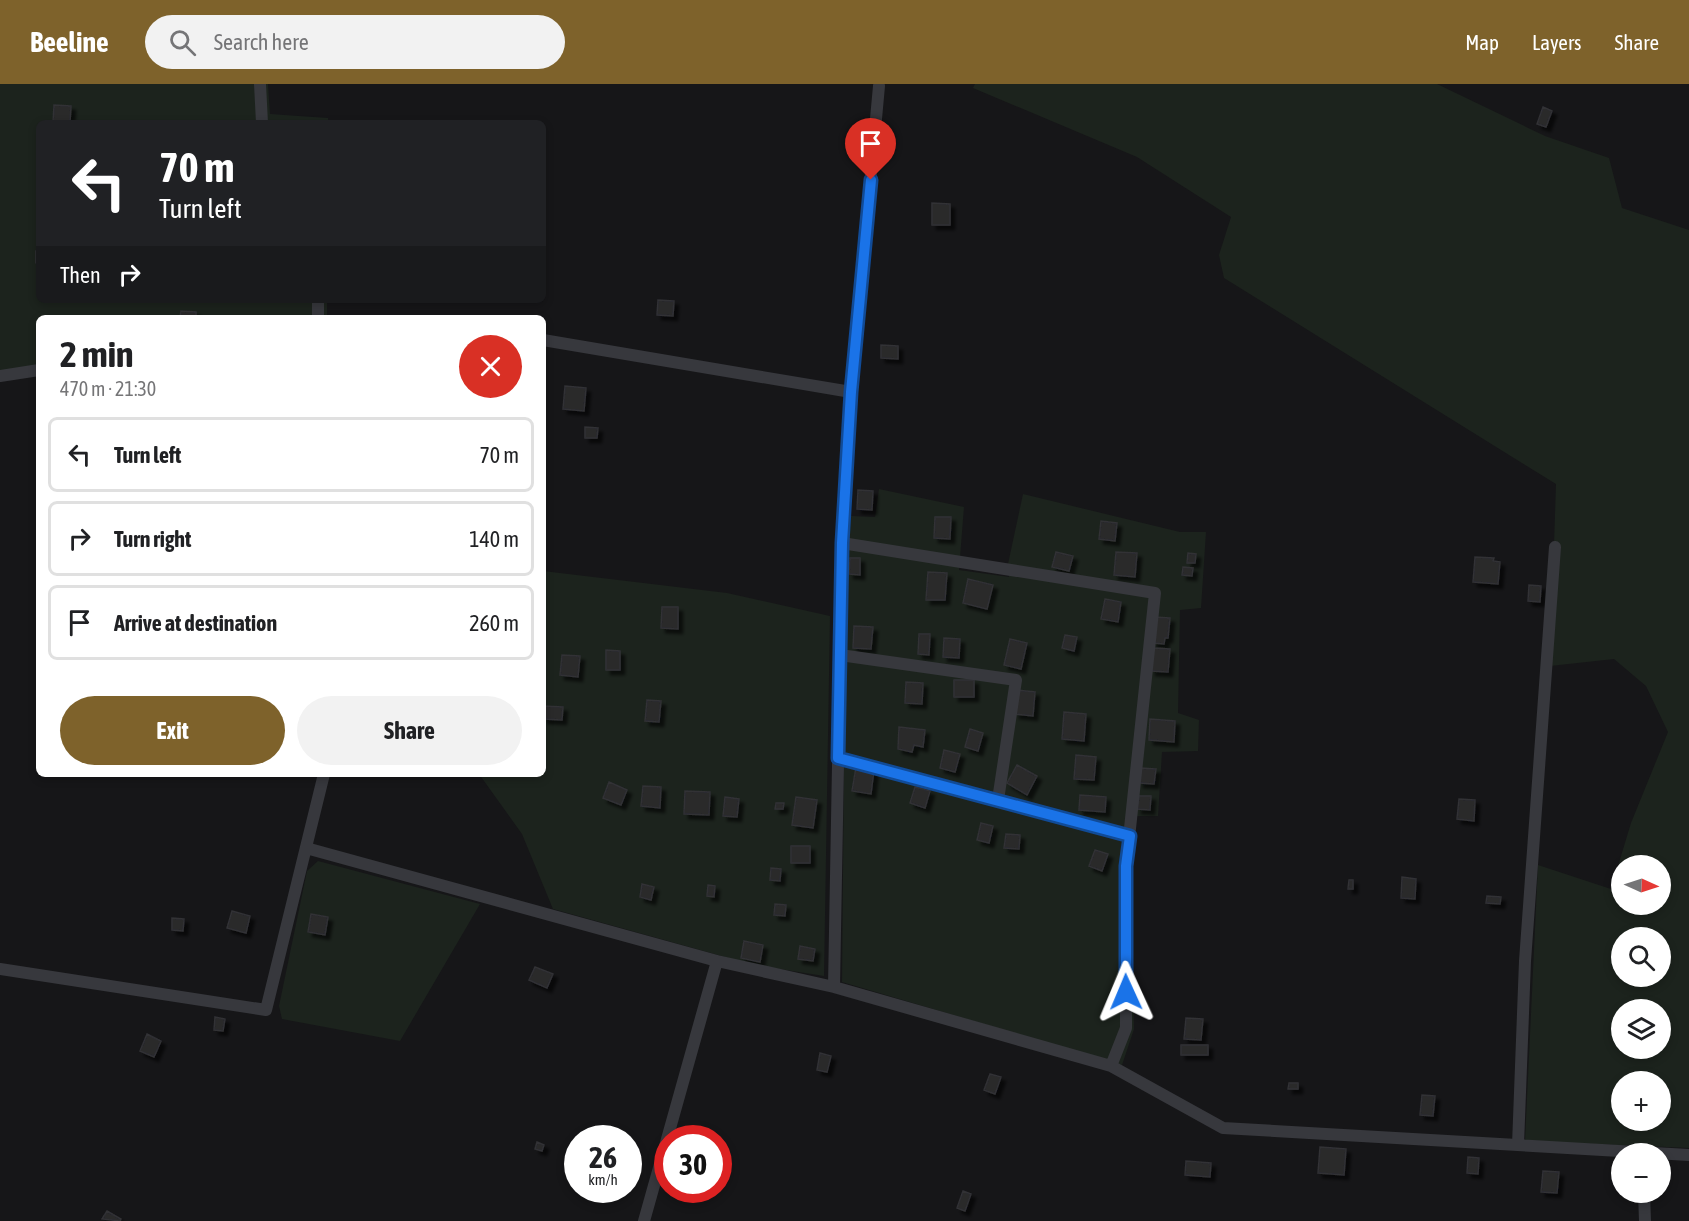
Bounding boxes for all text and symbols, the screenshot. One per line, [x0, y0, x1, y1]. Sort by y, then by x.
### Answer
search box [145, 15, 565, 69]
text: Beeline [30, 26, 109, 58]
icon: search [166, 26, 199, 59]
text: Search here [214, 29, 309, 55]
text: Map [1465, 30, 1499, 54]
text: Layers [1532, 30, 1582, 54]
text: Share [1615, 30, 1659, 54]
pin [845, 118, 896, 180]
icon: arrive [854, 127, 887, 160]
text: 70 m [159, 143, 234, 191]
icon: left [60, 144, 138, 222]
text: Turn left [159, 193, 242, 224]
icon: right [113, 258, 146, 291]
text: Then [60, 262, 101, 288]
text: 2 min [60, 333, 134, 375]
button: close [459, 335, 522, 398]
text: 470 m · 21:30 [60, 377, 156, 400]
icon: left [63, 438, 96, 471]
text: Turn left [114, 442, 181, 468]
text: 70 m [479, 442, 519, 468]
icon: right [63, 522, 96, 555]
text: Turn right [114, 526, 191, 552]
text: 140 m [469, 526, 519, 552]
icon: arrive [63, 606, 96, 639]
text: Arrive at destination [114, 610, 277, 636]
text: 260 m [469, 610, 519, 636]
button: Exit [60, 696, 285, 765]
button: Share [297, 696, 522, 765]
north arrow [1611, 855, 1671, 915]
map controls [1611, 855, 1671, 1203]
button: search [1611, 927, 1671, 987]
position arrow [1094, 960, 1158, 1024]
button: layers [1611, 999, 1671, 1059]
button: + [1611, 1071, 1671, 1131]
speed limit sign: 30 [654, 1125, 732, 1203]
text: 26 [589, 1140, 617, 1174]
button: − [1611, 1143, 1671, 1203]
text: km/h [588, 1171, 618, 1188]

